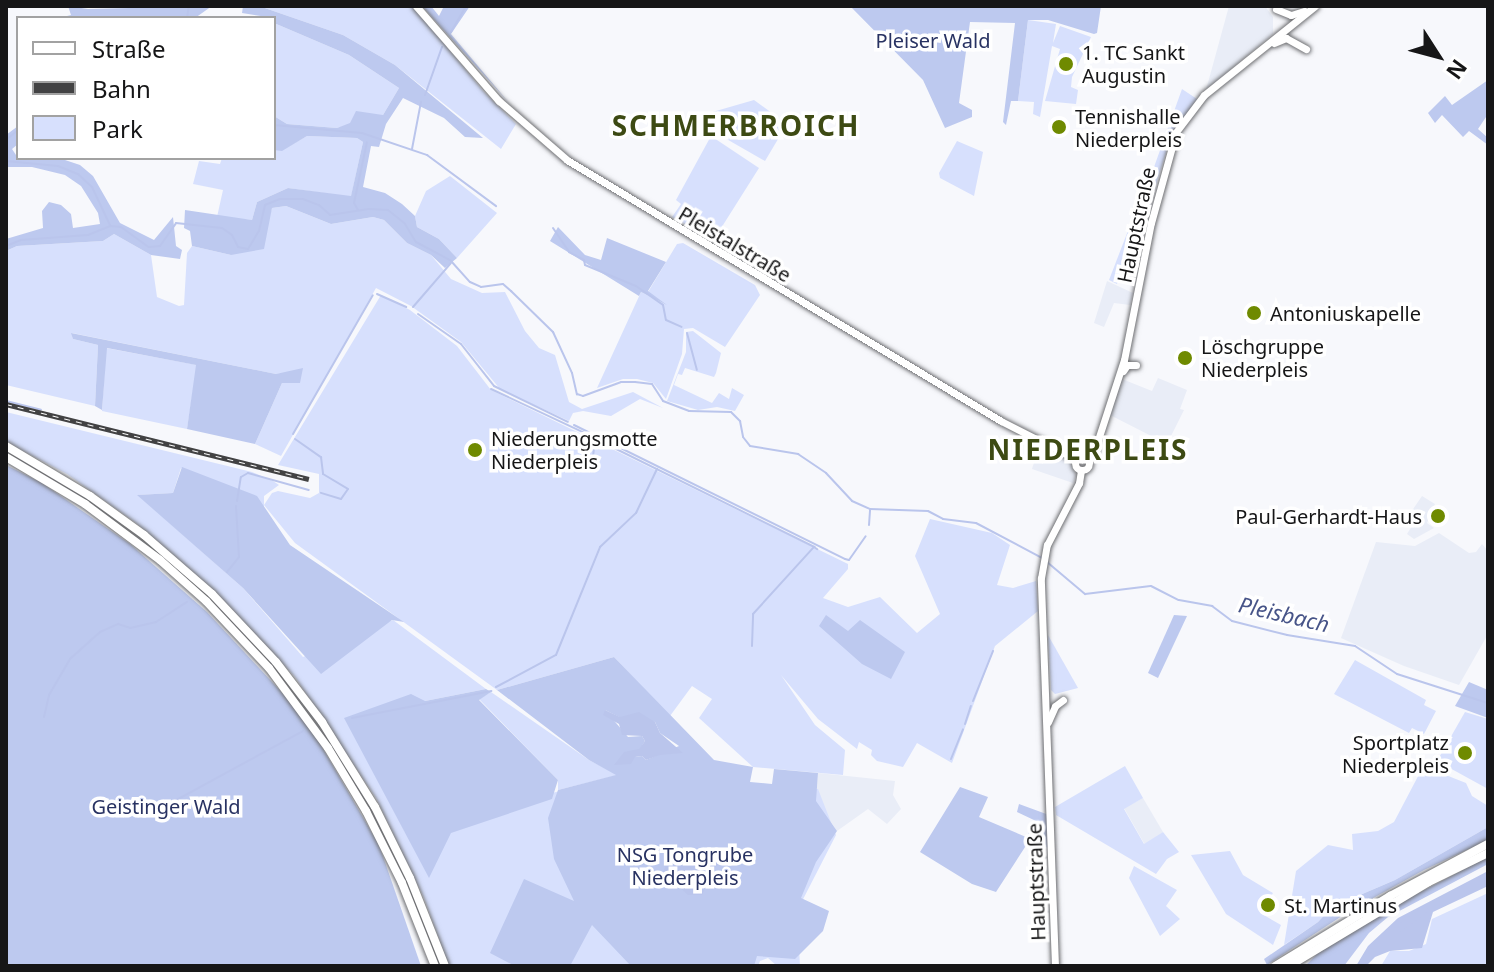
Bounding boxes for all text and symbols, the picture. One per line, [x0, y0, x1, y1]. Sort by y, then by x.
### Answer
legend [16, 16, 276, 160]
north arrow [1398, 16, 1478, 96]
park label: Pleiser Wald [876, 28, 990, 52]
text: Straße [92, 32, 165, 65]
place label: 1. TC Sankt Augustin [1082, 40, 1185, 87]
text: N [1440, 54, 1475, 86]
marker: 1. TC Sankt Augustin [1057, 55, 1075, 73]
text: Bahn [92, 72, 151, 105]
place label: Tennishalle Niederpleis [1075, 104, 1182, 151]
district label: SCHMERBROICH [612, 108, 860, 142]
text: Park [92, 112, 143, 145]
marker: Tennishalle Niederpleis [1050, 118, 1068, 136]
street label: Hauptstraße [1112, 165, 1160, 285]
street label: Pleistalstraße [675, 201, 795, 287]
place label: Antoniuskapelle [1270, 301, 1421, 325]
marker: Antoniuskapelle [1245, 304, 1263, 322]
place label: Löschgruppe Niederpleis [1201, 334, 1324, 381]
marker: Löschgruppe Niederpleis [1176, 349, 1194, 367]
place label: Niederungsmotte Niederpleis [491, 426, 658, 473]
district label: NIEDERPLEIS [988, 432, 1188, 466]
marker: Niederungsmotte Niederpleis [466, 441, 484, 459]
place label: Paul-Gerhardt-Haus [1235, 504, 1422, 528]
marker: Paul-Gerhardt-Haus [1429, 507, 1447, 525]
water label: Pleisbach [1236, 591, 1332, 637]
place label: Sportplatz Niederpleis [1342, 730, 1449, 777]
marker: Sportplatz Niederpleis [1456, 744, 1474, 762]
park label: Geistinger Wald [91, 794, 241, 818]
street label: Hauptstraße [1022, 823, 1050, 941]
park label: NSG Tongrube Niederpleis [617, 842, 753, 889]
place label: St. Martinus [1284, 893, 1397, 917]
marker: St. Martinus [1259, 896, 1277, 914]

